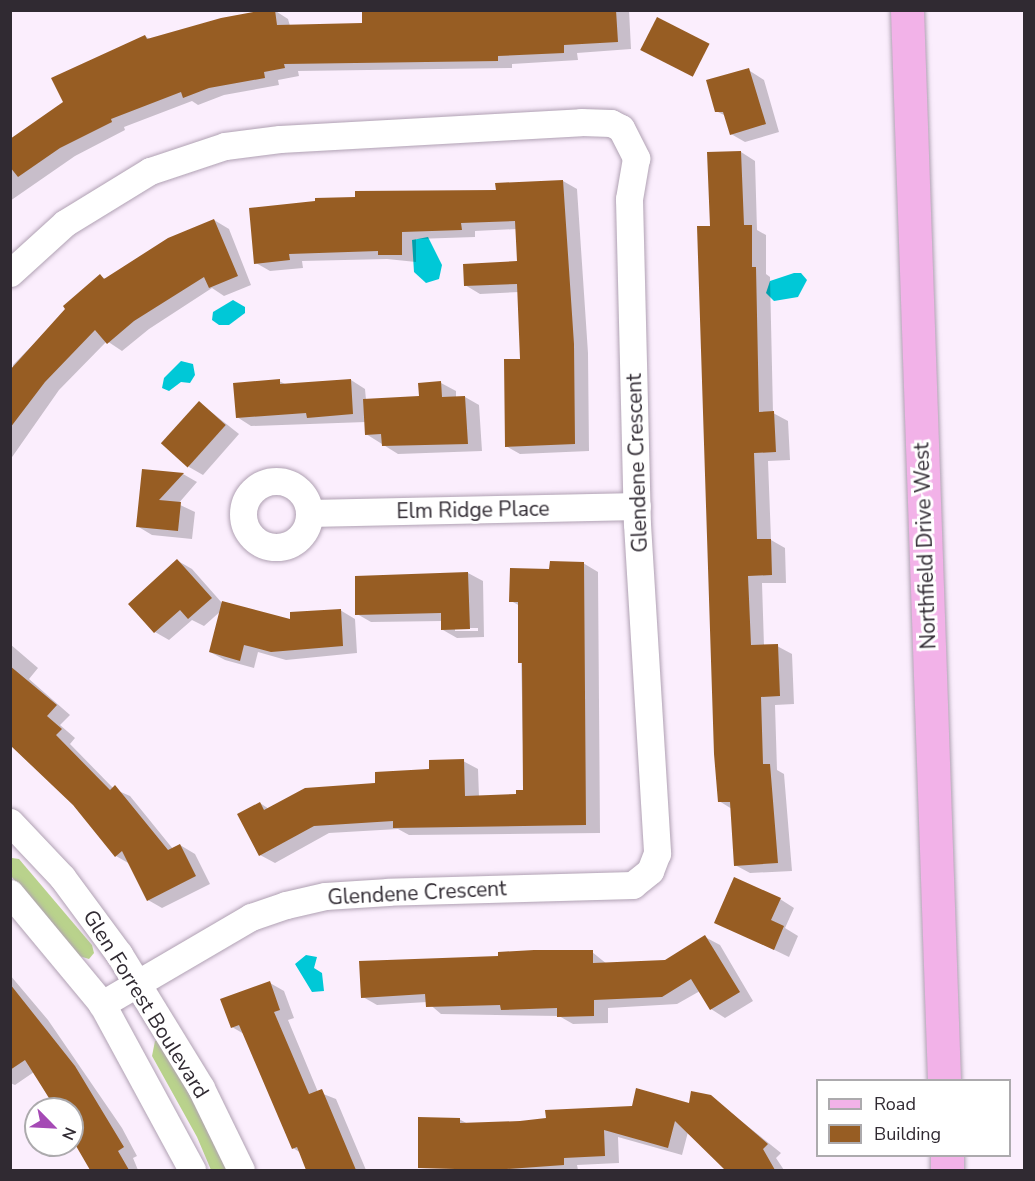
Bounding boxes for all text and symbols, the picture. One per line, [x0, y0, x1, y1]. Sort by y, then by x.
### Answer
street label: Glendene Crescent [621, 373, 653, 553]
street label: Northfield Drive West [909, 442, 941, 650]
street label: Elm Ridge Place [396, 496, 550, 524]
street label: Glendene Crescent [327, 876, 507, 910]
street label: Glen Forrest Boulevard [78, 905, 214, 1103]
legend [816, 1079, 1011, 1157]
text: Road [874, 1092, 916, 1116]
north arrow [24, 1097, 84, 1157]
text: Building [874, 1122, 941, 1146]
text: N [56, 1124, 81, 1143]

